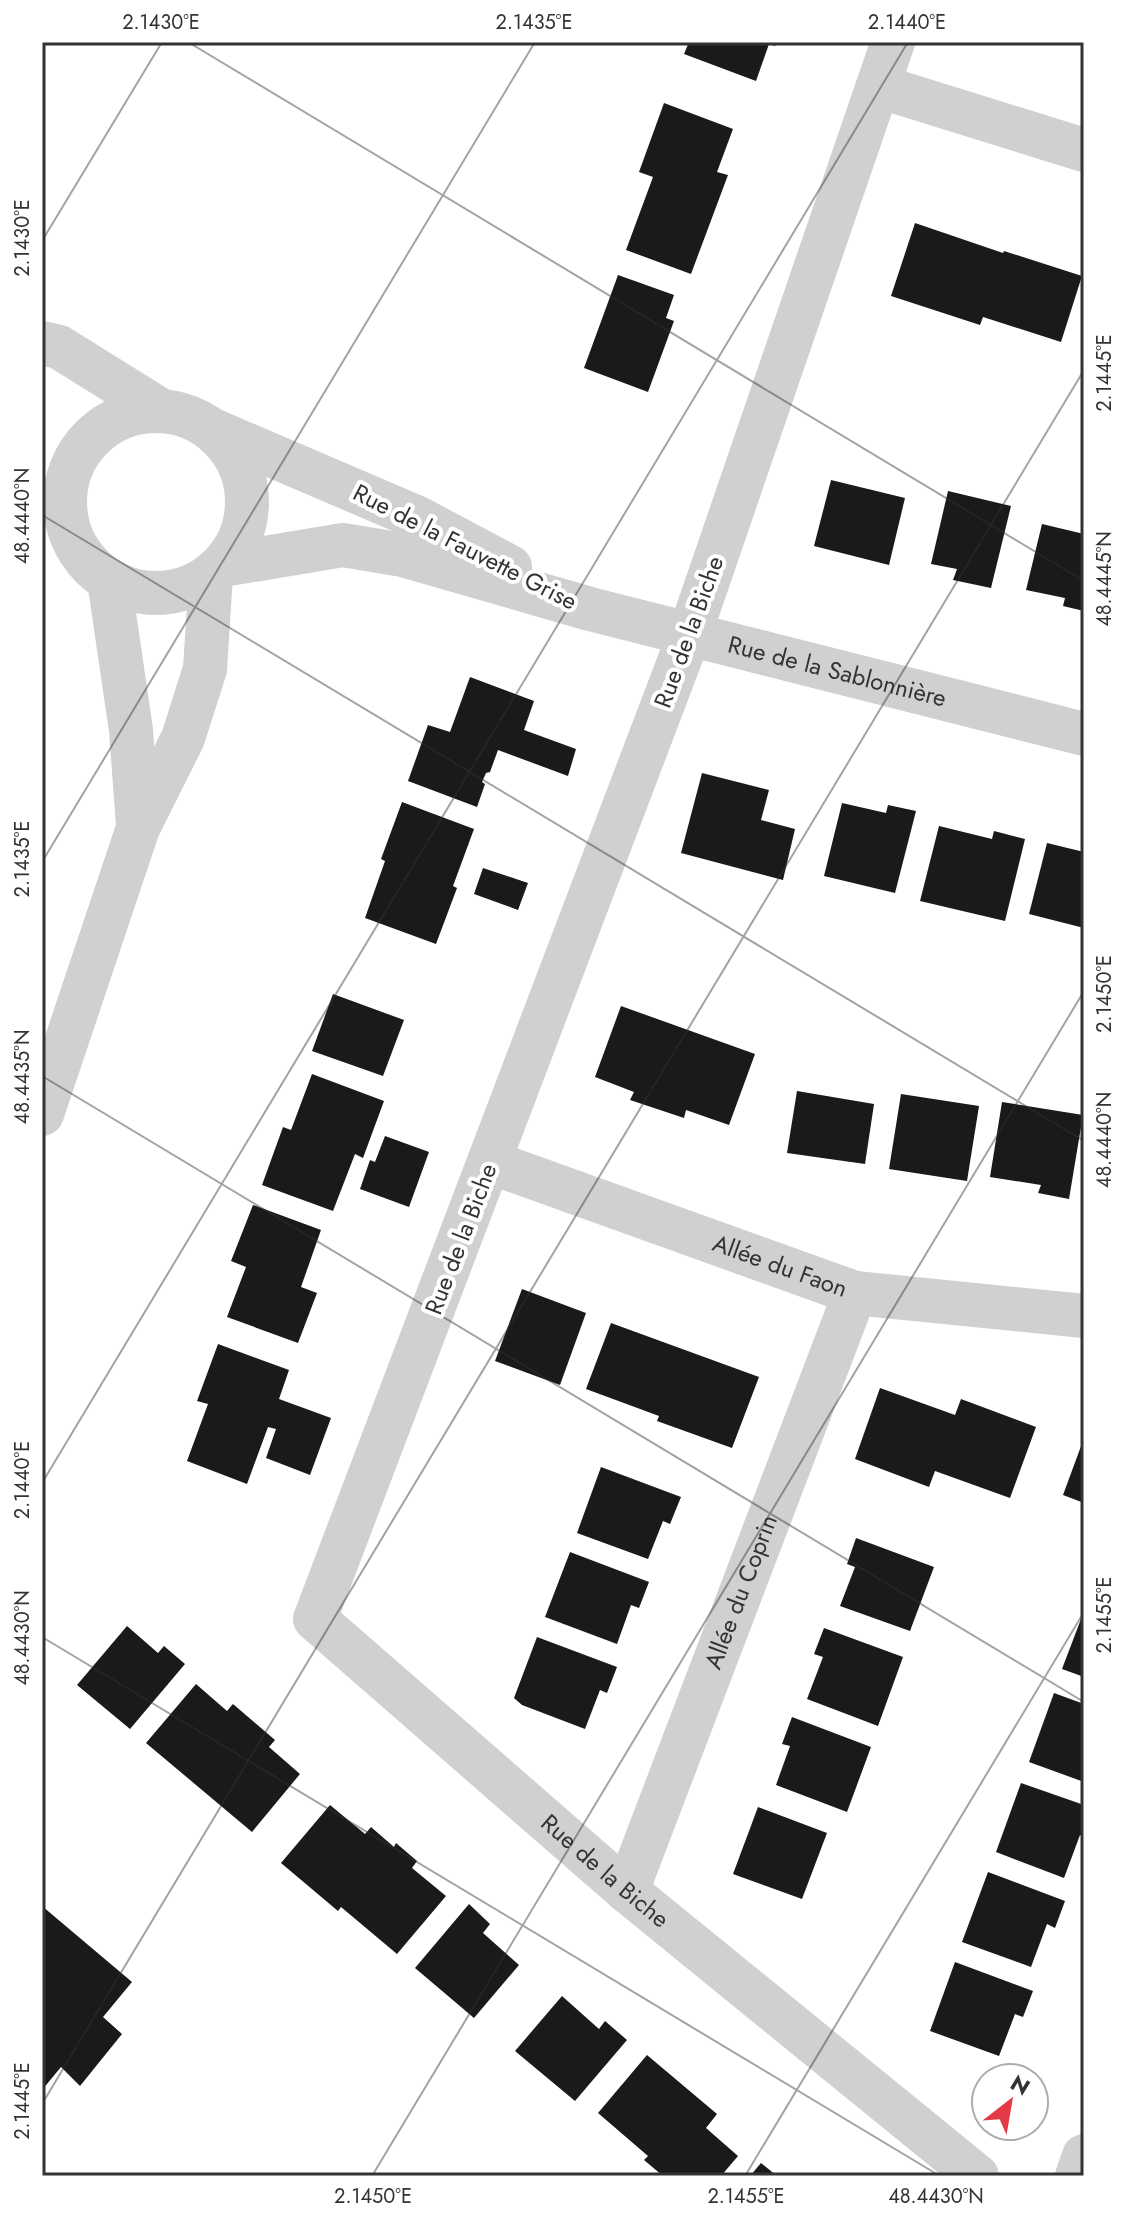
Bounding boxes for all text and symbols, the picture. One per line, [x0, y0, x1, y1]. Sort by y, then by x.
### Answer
text: 2.1430°E [122, 8, 200, 37]
text: 2.1435°E [496, 8, 572, 37]
text: 2.1440°E [868, 8, 946, 37]
text: 2.1430°E [8, 199, 37, 277]
text: 2.1445°E [1090, 334, 1119, 412]
text: 48.4440°N [8, 468, 37, 564]
street label: Rue de la Fauvette Grise [347, 475, 583, 618]
text: 48.4445°N [1090, 531, 1119, 627]
street label: Rue de la Biche [645, 551, 732, 713]
street label: Rue de la Sablonnière [724, 627, 950, 716]
text: 2.1435°E [8, 821, 37, 897]
text: 2.1450°E [1090, 955, 1119, 1033]
text: 48.4435°N [8, 1030, 37, 1124]
text: 48.4440°N [1090, 1092, 1119, 1188]
street label: Rue de la Biche [416, 1158, 505, 1319]
street label: Allée du Faon [708, 1225, 852, 1306]
text: 2.1440°E [8, 1441, 37, 1519]
street label: Allée du Coprin [695, 1510, 786, 1674]
text: 2.1455°E [1090, 1576, 1119, 1654]
text: 48.4430°N [8, 1590, 37, 1686]
street label: Rue de la Biche [533, 1806, 677, 1936]
text: 2.1445°E [8, 2062, 37, 2140]
north arrow [970, 2062, 1050, 2142]
text: N [1005, 2067, 1036, 2103]
text: 2.1450°E [334, 2182, 412, 2211]
text: 2.1455°E [707, 2182, 785, 2211]
text: 48.4430°N [888, 2182, 984, 2211]

